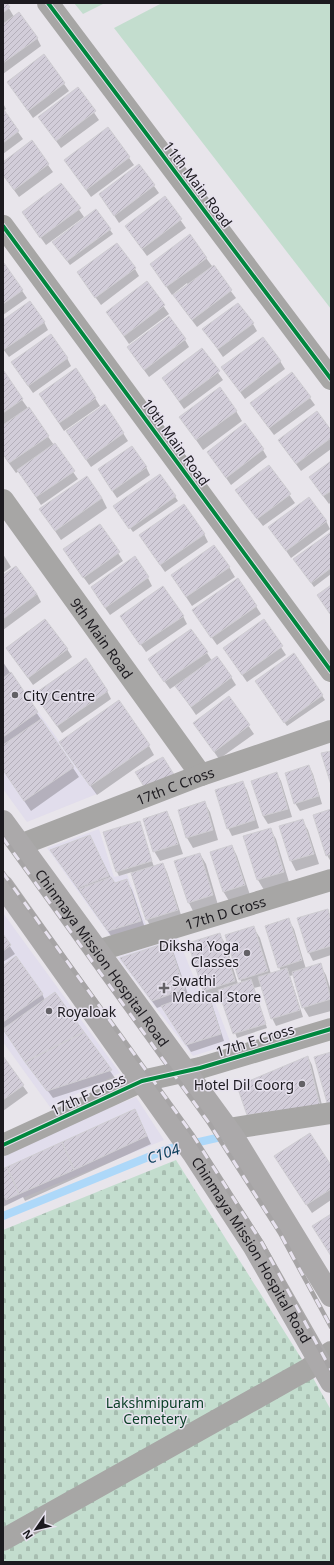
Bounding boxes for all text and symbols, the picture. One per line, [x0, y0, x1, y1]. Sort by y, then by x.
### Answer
street label: 11th Main Road [159, 137, 237, 231]
street label: 10th Main Road [138, 395, 214, 489]
street label: 9th Main Road [67, 594, 138, 682]
place label: City Centre [23, 686, 95, 705]
marker: City Centre [10, 690, 20, 700]
street label: 17th C Cross [133, 762, 217, 809]
street label: Chinmaya Mission Hospital Road [32, 865, 174, 1050]
street label: 17th D Cross [182, 891, 268, 933]
place label: Diksha Yoga Classes [159, 936, 239, 971]
marker: Diksha Yoga Classes [242, 948, 252, 958]
place label: Swathi Medical Store [172, 971, 261, 1006]
marker: Swathi Medical Store [159, 983, 169, 993]
place label: Royaloak [57, 1002, 117, 1021]
marker: Royaloak [44, 1006, 54, 1016]
street label: 17th E Cross [213, 1019, 297, 1061]
street label: 17th F Cross [48, 1068, 129, 1120]
place label: Hotel Dil Coorg [194, 1075, 294, 1094]
marker: Hotel Dil Coorg [297, 1079, 307, 1089]
water label: C104 [144, 1138, 183, 1168]
street label: Chinmaya Mission Hospital Road [188, 1153, 316, 1346]
park label: Lakshmipuram Cemetery [106, 1393, 204, 1428]
north arrow [16, 1509, 56, 1549]
text: N [19, 1527, 36, 1543]

